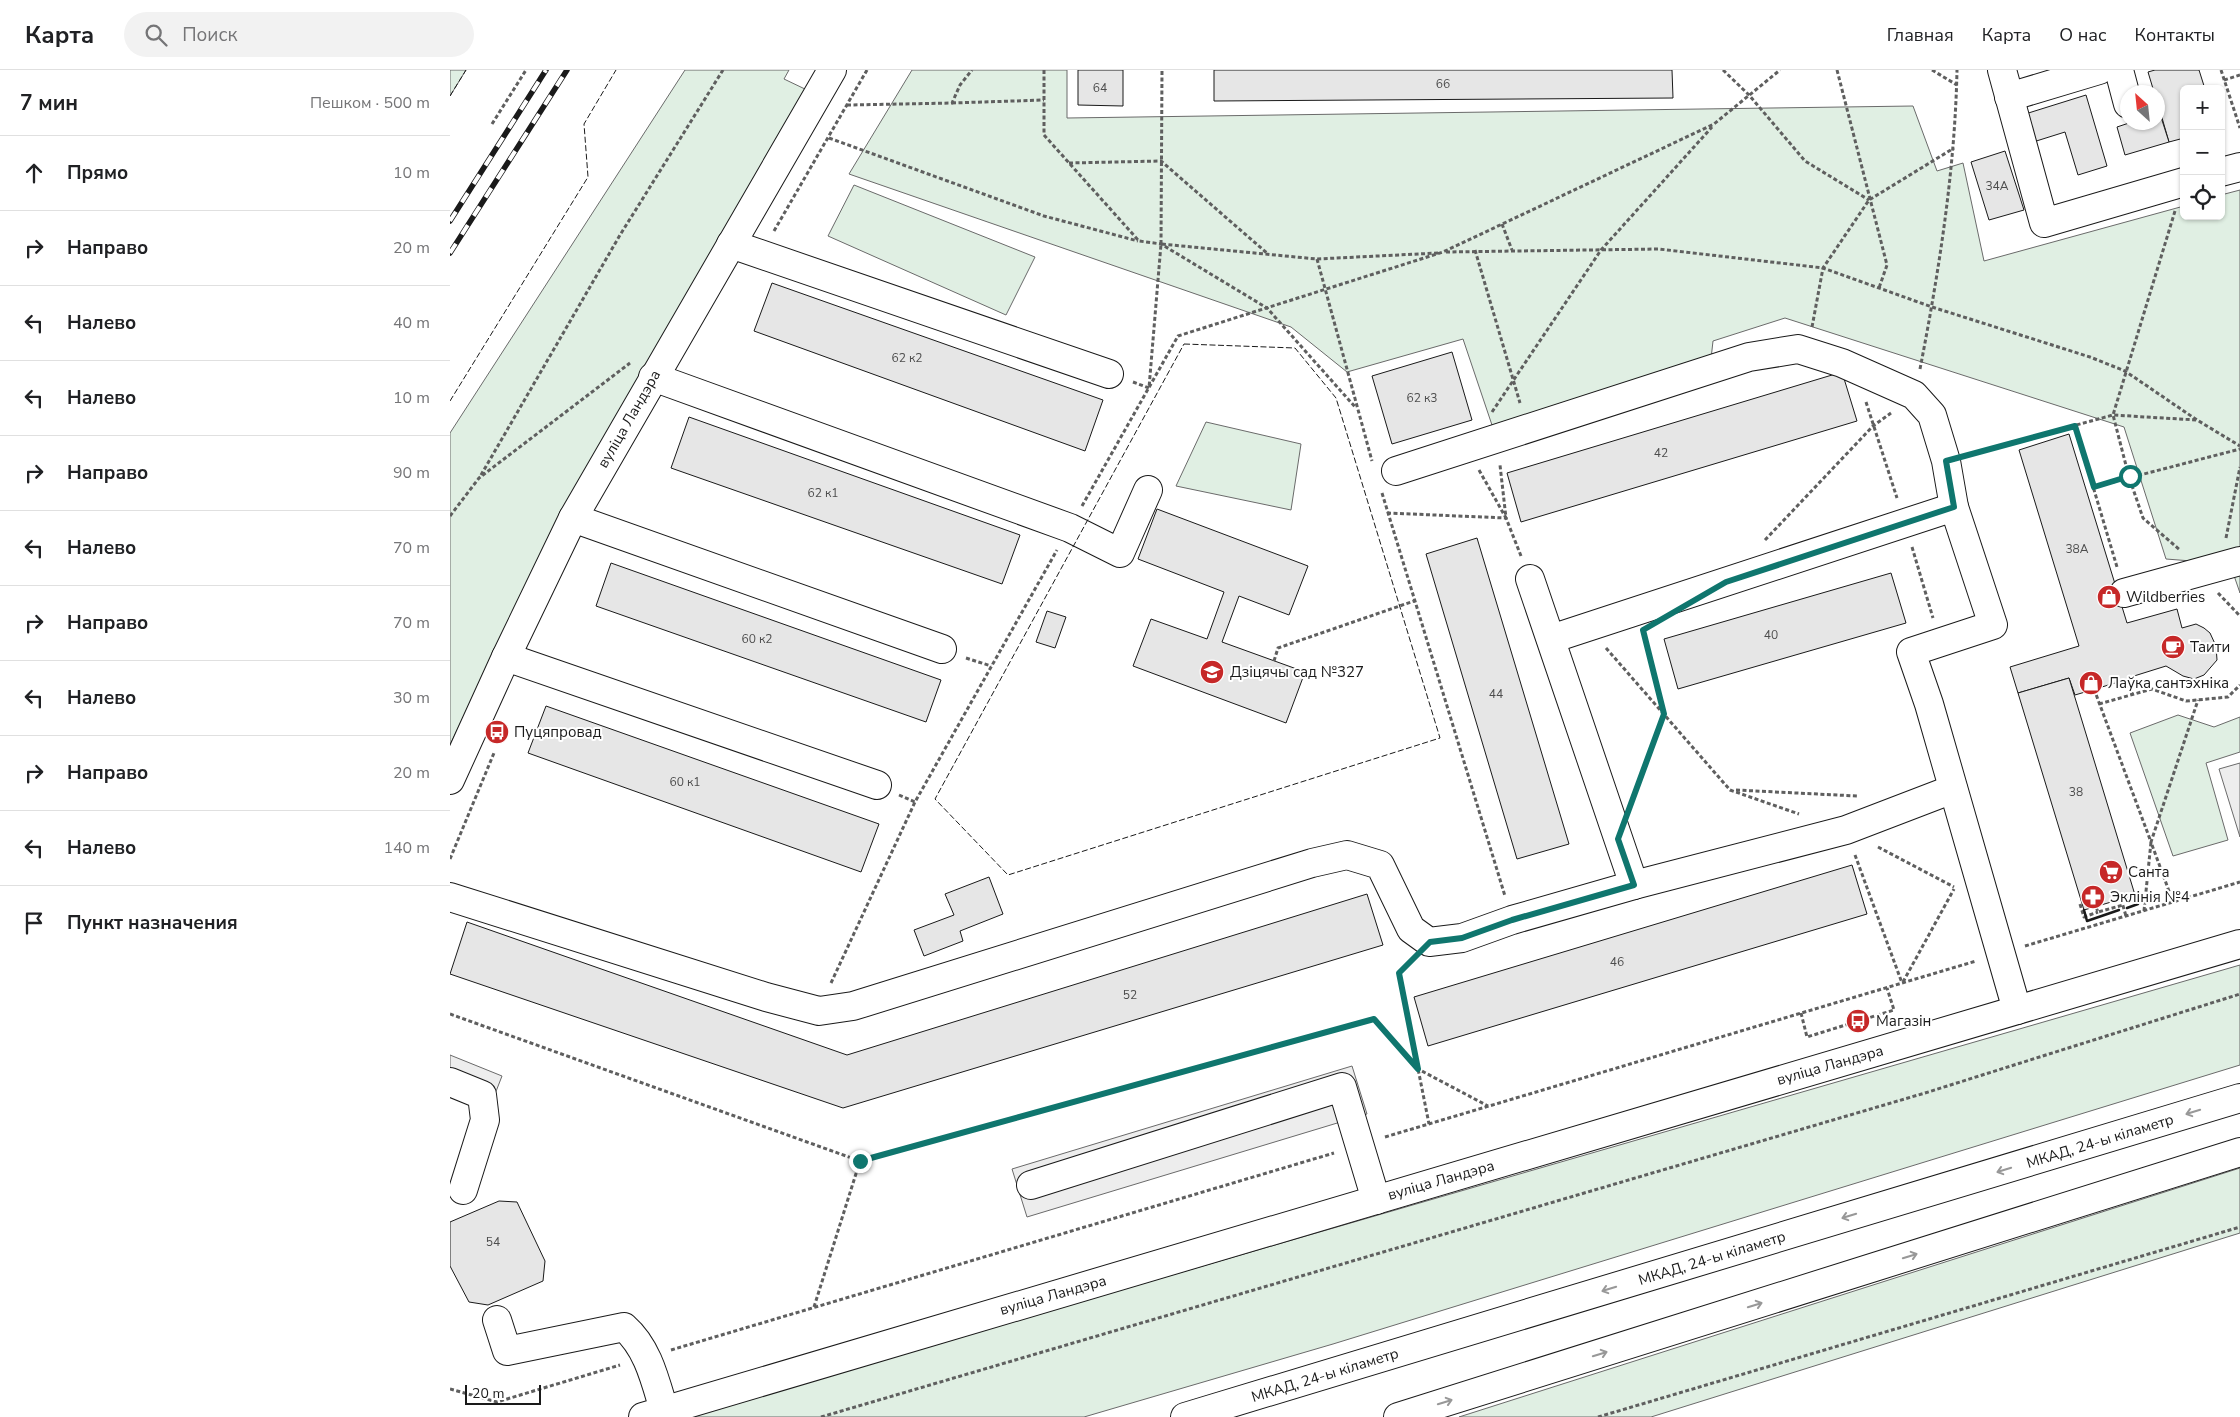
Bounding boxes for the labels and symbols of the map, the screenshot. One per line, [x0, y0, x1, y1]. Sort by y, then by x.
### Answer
house number: 66 [1436, 76, 1450, 92]
house number: 64 [1093, 80, 1107, 96]
north arrow [2120, 85, 2165, 130]
house number: 34А [1985, 178, 2009, 194]
house number: 62 к2 [892, 350, 923, 366]
street label: вуліца Ландэра [593, 366, 665, 472]
house number: 62 к3 [1407, 390, 1438, 406]
house number: 42 [1654, 445, 1668, 461]
route start [2119, 465, 2142, 488]
house number: 62 к1 [808, 485, 839, 501]
house number: 38А [2065, 541, 2089, 557]
shop icon: Wildberries [2096, 584, 2122, 610]
place label: Wildberries [2126, 587, 2205, 607]
house number: 40 [1764, 627, 1778, 643]
house number: 60 к2 [742, 631, 773, 647]
cafe icon: Таити [2160, 634, 2186, 660]
place label: Таити [2190, 637, 2230, 657]
school or university icon: Дзіцячы сад №327 [1199, 659, 1225, 685]
place label: Дзіцячы сад №327 [1230, 662, 1364, 682]
shop icon: Лаўка сантэхніка [2078, 670, 2104, 696]
place label: Лаўка сантэхніка [2108, 673, 2229, 693]
house number: 44 [1489, 686, 1503, 702]
bus stop icon: Пуцяпровад [484, 719, 510, 745]
place label: Пуцяпровад [514, 722, 602, 742]
house number: 60 к1 [670, 774, 701, 790]
house number: 38 [2069, 784, 2083, 800]
supermarket icon: Санта [2098, 859, 2124, 885]
place label: Санта [2128, 862, 2170, 882]
pharmacy icon: Эклінія №4 [2080, 884, 2106, 910]
place label: Эклінія №4 [2110, 887, 2190, 907]
house number: 46 [1610, 954, 1624, 970]
house number: 52 [1123, 987, 1137, 1003]
bus stop icon: Магазін [1845, 1008, 1871, 1034]
place label: Магазін [1876, 1011, 1931, 1031]
street label: вуліца Ландэра [1774, 1040, 1886, 1090]
one-way arrow [2186, 1108, 2202, 1118]
street label: МКАД, 24-ы кіламетр [2024, 1109, 2176, 1173]
route end [849, 1150, 872, 1173]
street label: вуліца Ландэра [1385, 1155, 1497, 1205]
one-way arrow [1997, 1165, 2013, 1175]
one-way arrow [1841, 1212, 1857, 1222]
street label: МКАД, 24-ы кіламетр [1636, 1226, 1788, 1290]
house number: 54 [486, 1234, 500, 1250]
one-way arrow [1901, 1251, 1917, 1260]
street label: вуліца Ландэра [997, 1270, 1109, 1320]
one-way arrow [1602, 1284, 1618, 1294]
one-way arrow [1746, 1299, 1762, 1309]
street label: МКАД, 24-ы кіламетр [1249, 1343, 1401, 1407]
one-way arrow [1591, 1348, 1607, 1358]
scale bar [465, 1382, 541, 1405]
one-way arrow [1436, 1397, 1452, 1407]

